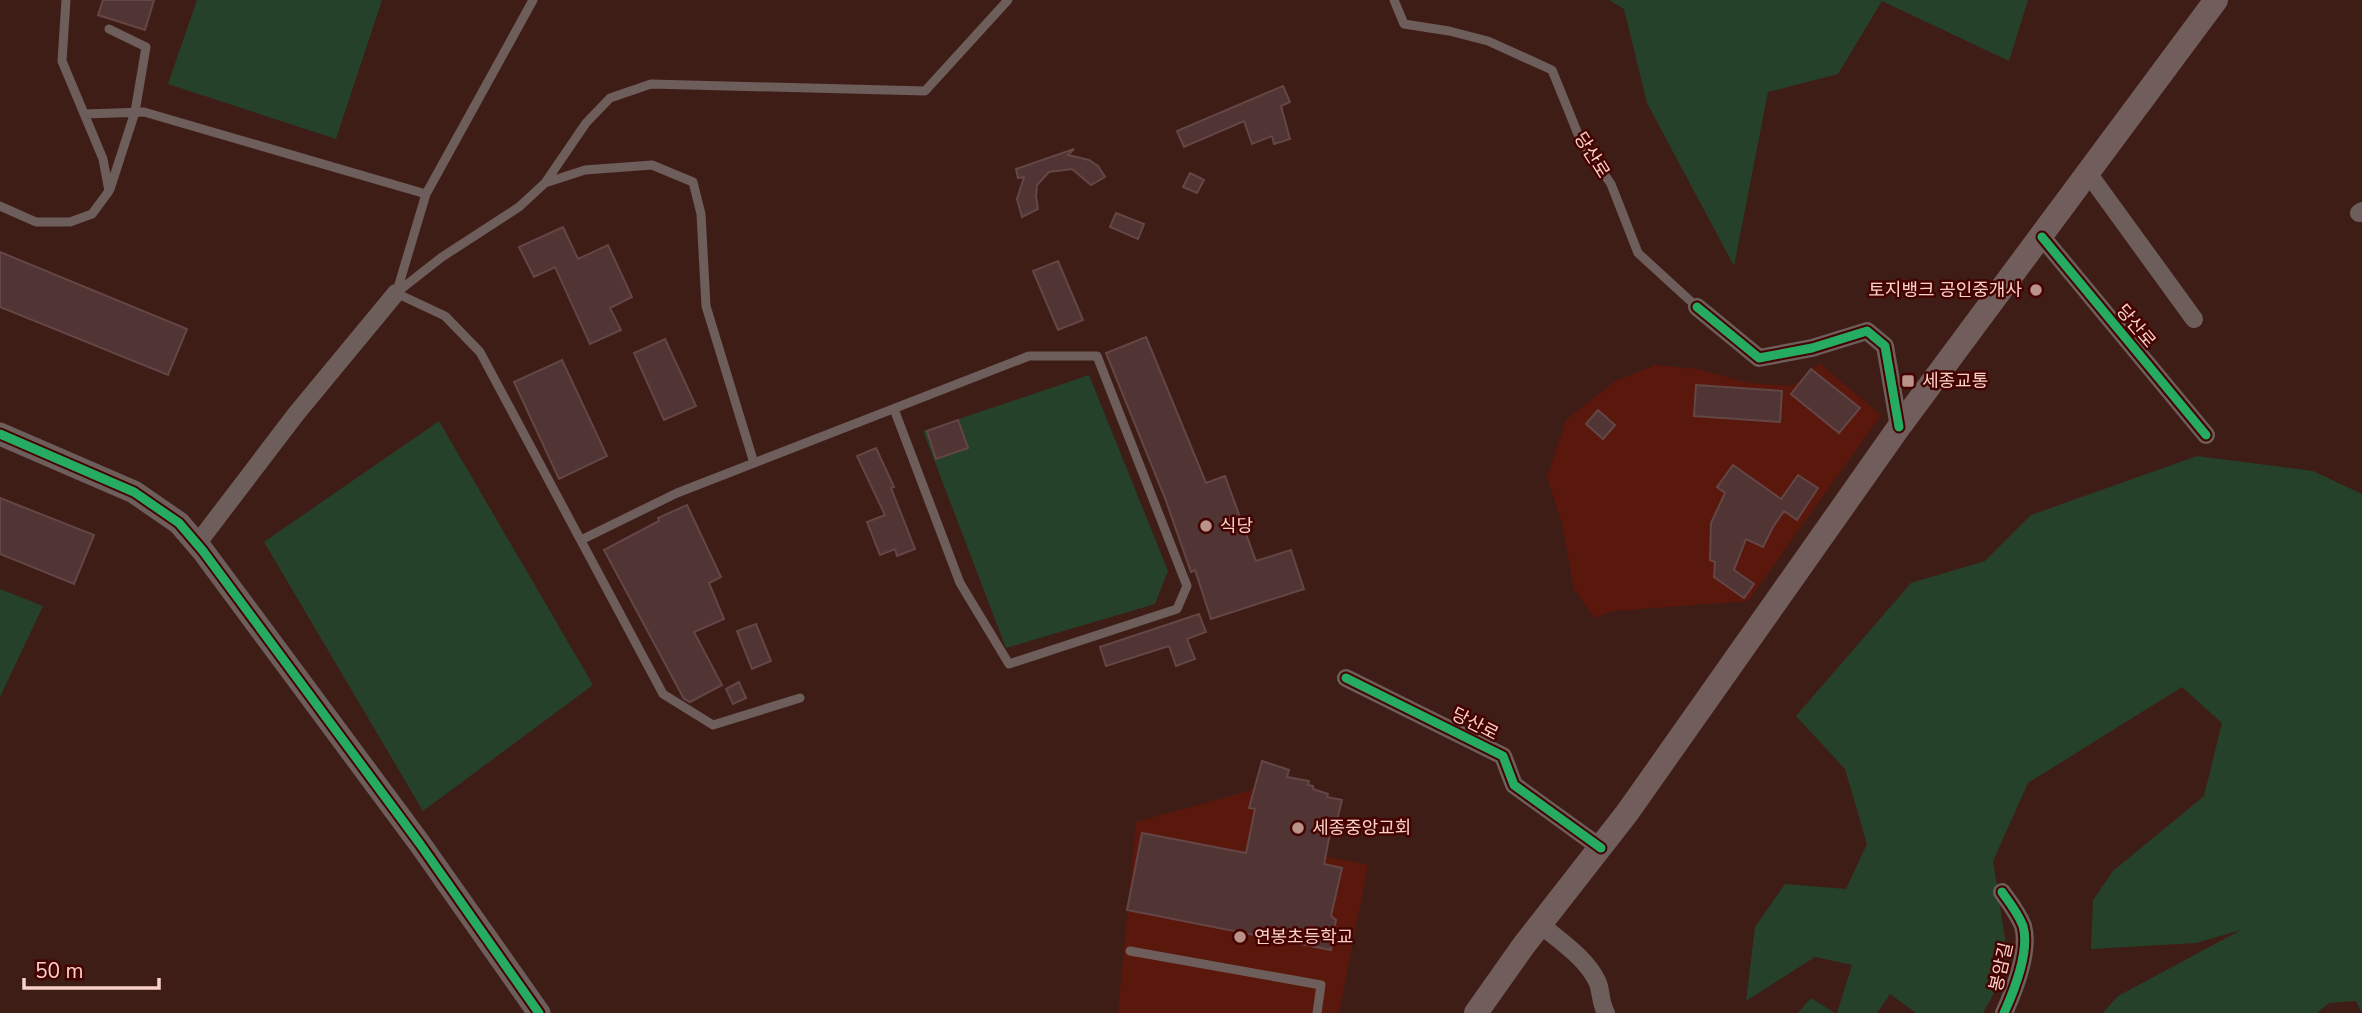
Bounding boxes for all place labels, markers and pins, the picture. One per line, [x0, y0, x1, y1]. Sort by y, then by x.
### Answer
place label: 토지뱅크 공인중개사 [1868, 278, 2022, 302]
marker: 토지뱅크 공인중개사 [2028, 282, 2044, 298]
place label: 세종교통 [1922, 369, 1988, 393]
marker: 세종교통 [1900, 373, 1916, 389]
place label: 식당 [1220, 514, 1253, 538]
marker: 식당 [1198, 518, 1214, 534]
place label: 세종중앙교회 [1312, 816, 1411, 840]
marker: 세종중앙교회 [1290, 820, 1306, 836]
place label: 연봉초등학교 [1254, 925, 1353, 949]
marker: 연봉초등학교 [1232, 929, 1248, 945]

